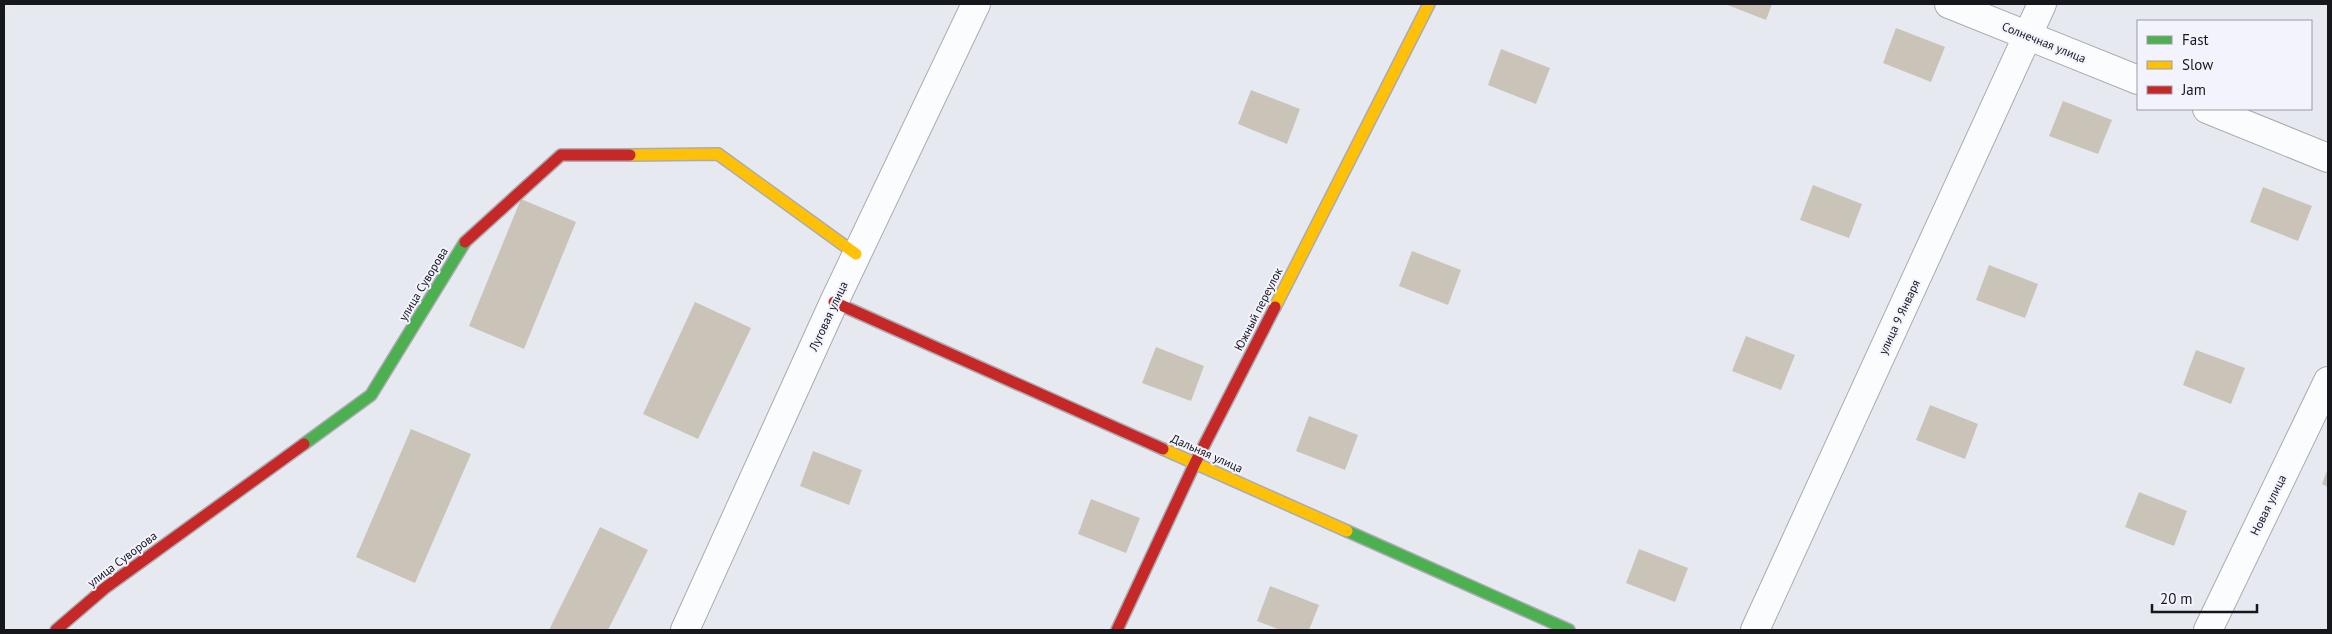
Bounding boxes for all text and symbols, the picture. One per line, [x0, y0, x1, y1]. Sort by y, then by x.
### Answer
street label: Солнечная улица [2000, 18, 2088, 66]
legend [2137, 20, 2312, 110]
text: Fast [2182, 30, 2209, 49]
text: Slow [2182, 55, 2213, 74]
text: Jam [2181, 80, 2206, 99]
street label: улица Суворова [395, 244, 451, 324]
street label: Южный переулок [1231, 265, 1286, 353]
street label: улица 9 Января [1875, 277, 1923, 357]
street label: Луговая улица [805, 279, 851, 354]
street label: Дальняя улица [1169, 430, 1245, 476]
street label: Новая улица [2247, 472, 2289, 538]
street label: улица Суворова [84, 528, 160, 590]
scale bar [2152, 582, 2257, 614]
text: 20 m [2160, 589, 2193, 608]

